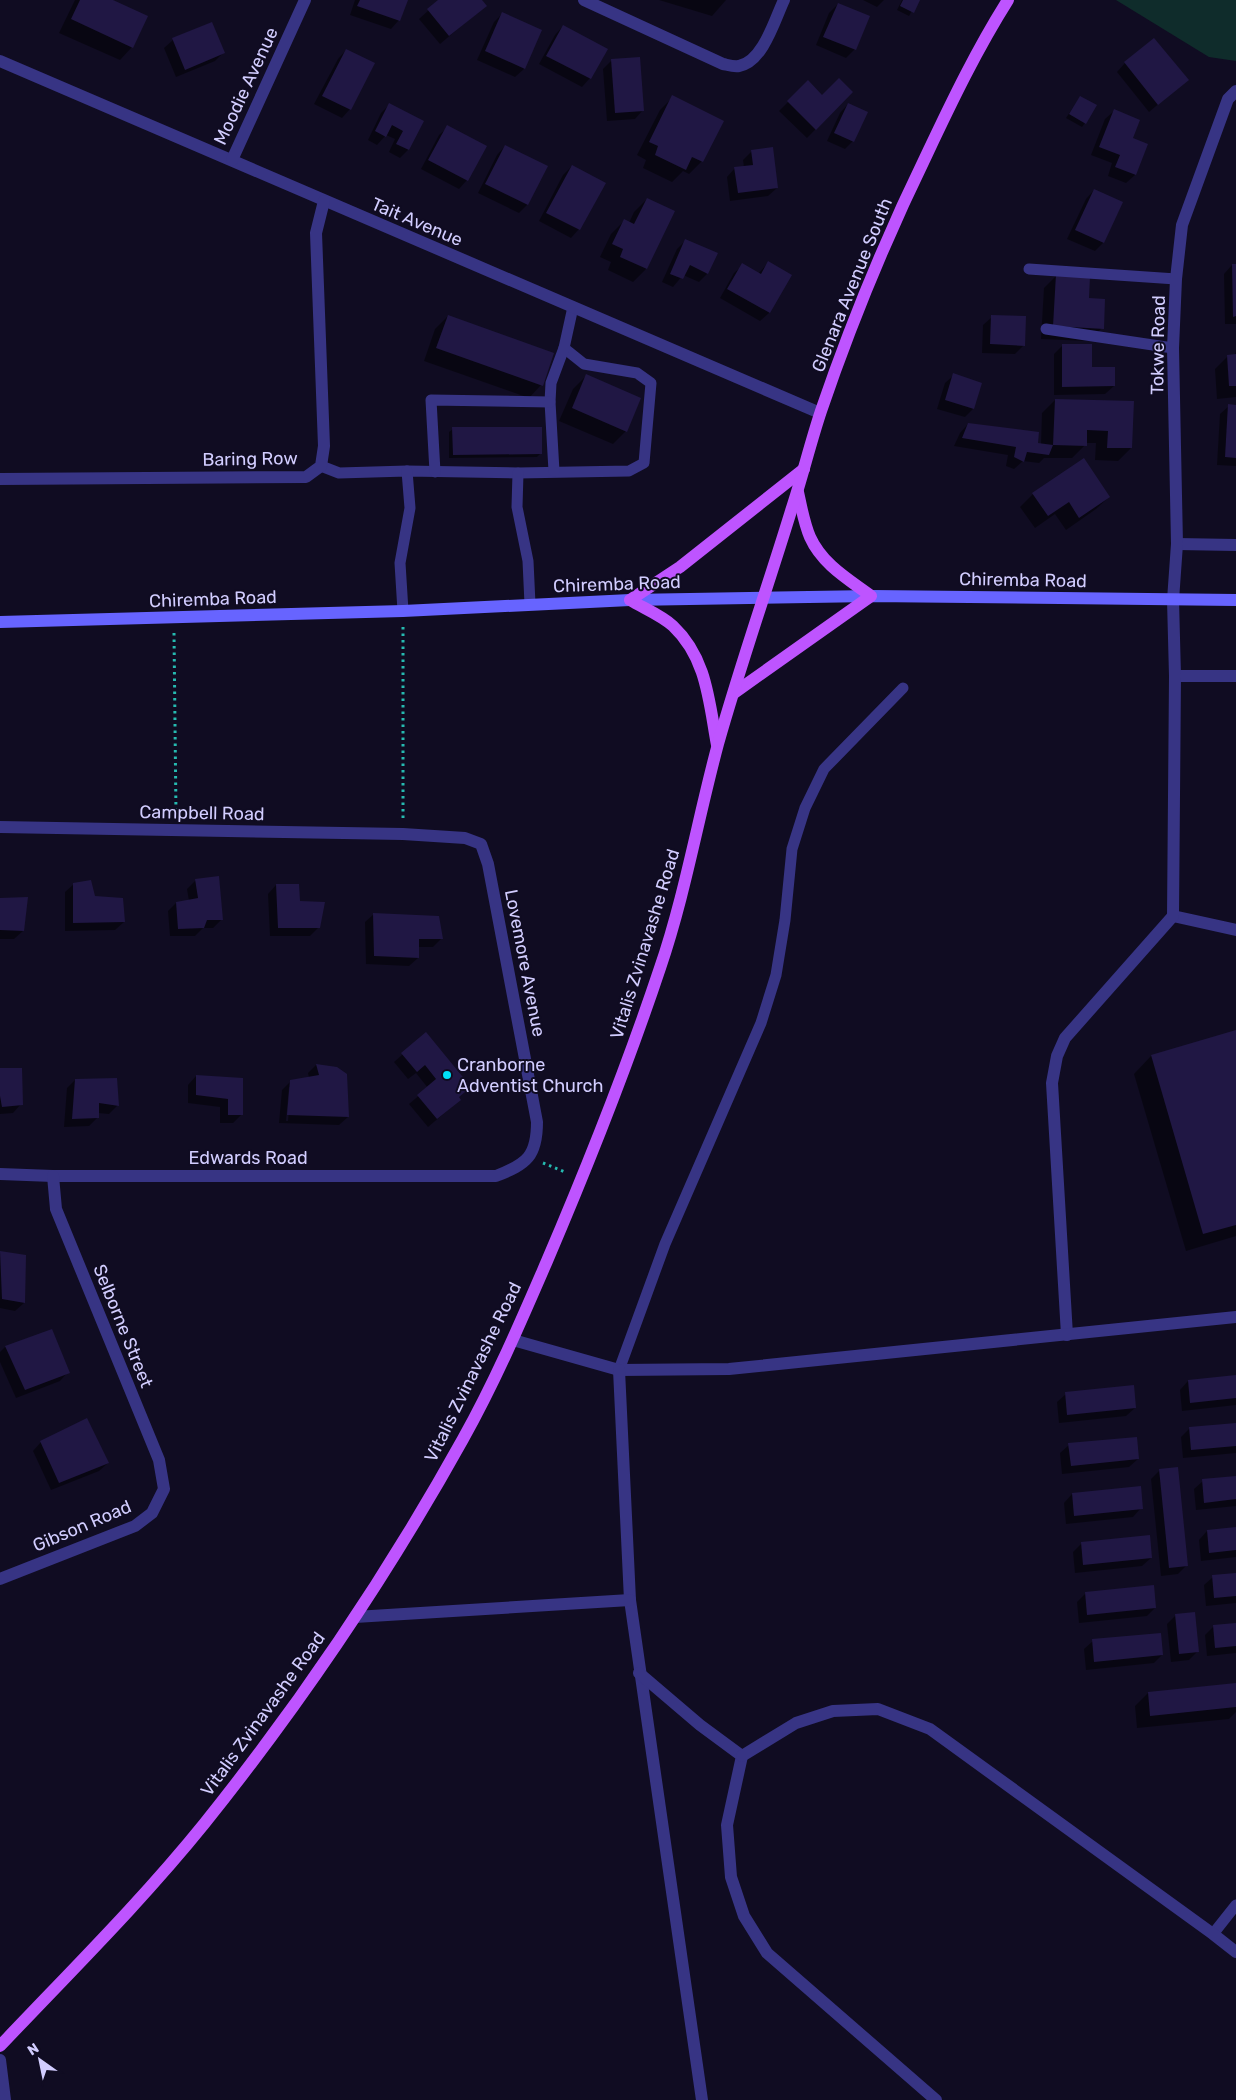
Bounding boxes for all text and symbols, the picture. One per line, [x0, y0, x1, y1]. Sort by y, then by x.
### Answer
street label: Moodie Avenue [209, 24, 283, 148]
street label: Tait Avenue [368, 193, 466, 251]
street label: Glenara Avenue South [807, 195, 897, 375]
street label: Tokwe Road [1146, 295, 1170, 395]
street label: Baring Row [202, 447, 298, 471]
street label: Chiremba Road [959, 568, 1087, 592]
street label: Chiremba Road [553, 571, 681, 597]
street label: Chiremba Road [149, 586, 277, 612]
street label: Campbell Road [139, 801, 265, 825]
street label: Vitalis Zvinavashe Road [606, 846, 684, 1042]
street label: Lovemore Avenue [500, 887, 550, 1039]
place label: Cranborne Adventist Church [457, 1054, 604, 1097]
marker: Cranborne Adventist Church [441, 1069, 453, 1081]
street label: Edwards Road [188, 1147, 308, 1169]
street label: Selborne Street [88, 1261, 158, 1391]
street label: Vitalis Zvinavashe Road [420, 1278, 526, 1466]
street label: Gibson Road [29, 1495, 135, 1557]
street label: Vitalis Zvinavashe Road [196, 1628, 330, 1800]
north arrow [15, 2035, 65, 2085]
text: N [24, 2040, 42, 2059]

